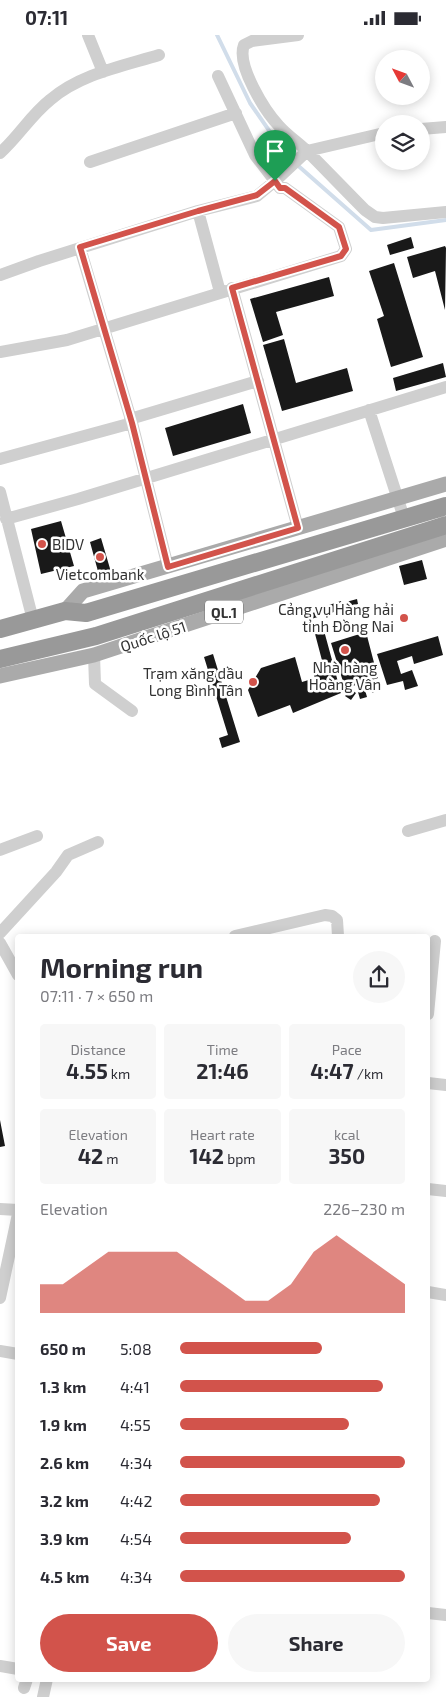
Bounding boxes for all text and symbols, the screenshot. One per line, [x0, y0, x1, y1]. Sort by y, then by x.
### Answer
text: 07:11 [25, 6, 68, 29]
north arrow [375, 50, 430, 105]
map controls [375, 50, 430, 170]
button: layers [375, 115, 430, 170]
pin [254, 130, 296, 181]
icon: arrive [261, 137, 289, 165]
place label: BIDV [52, 535, 84, 553]
marker: BIDV [36, 538, 48, 550]
marker: Vietcombank [94, 551, 106, 563]
place label: Vietcombank [56, 565, 145, 583]
place label: Cảng vụ Hàng hải tỉnh Đồng Nai [278, 600, 394, 635]
road number: QL.1 [205, 601, 243, 623]
marker: Cảng vụ Hàng hải tỉnh Đồng Nai [398, 612, 410, 624]
street label: Quốc lộ 51 [118, 617, 188, 656]
marker: Nhà hàng Hoàng Vân [339, 644, 351, 656]
place label: Nhà hàng Hoàng Vân [309, 658, 381, 693]
place label: Trạm xăng dầu Long Bình Tân [143, 664, 243, 699]
marker: Trạm xăng dầu Long Bình Tân [247, 676, 259, 688]
text: Morning run [40, 950, 203, 984]
button: share [353, 951, 405, 1003]
text: 07:11 · 7 × 650 m [40, 986, 153, 1005]
text: Distance [71, 1041, 126, 1058]
text: Time [207, 1041, 238, 1058]
text: Pace [332, 1041, 362, 1058]
text: 4.55 [66, 1058, 108, 1083]
text: 21:46 [196, 1058, 249, 1083]
text: 4:47 [310, 1058, 354, 1083]
text: km [108, 1065, 130, 1082]
text: /km [354, 1065, 383, 1082]
text: Elevation [68, 1126, 128, 1143]
text: Heart rate [190, 1126, 255, 1143]
text: kcal [334, 1126, 360, 1143]
text: 42 [78, 1143, 103, 1168]
text: 142 [189, 1143, 224, 1168]
text: 350 [328, 1143, 365, 1168]
text: m [103, 1150, 119, 1167]
text: bpm [224, 1150, 256, 1167]
text: Elevation [40, 1199, 108, 1218]
text: 226–230 m [323, 1199, 405, 1218]
text: 650 m [40, 1339, 86, 1358]
text: 5:08 [120, 1339, 152, 1358]
text: 1.3 km [40, 1377, 86, 1396]
text: 4:41 [120, 1377, 150, 1396]
text: 1.9 km [40, 1415, 87, 1434]
text: 4:55 [120, 1415, 151, 1434]
text: 2.6 km [40, 1453, 89, 1472]
text: 4:34 [120, 1453, 152, 1472]
text: 3.2 km [40, 1491, 89, 1510]
text: 4:42 [120, 1491, 152, 1510]
text: 3.9 km [40, 1529, 89, 1548]
text: 4:54 [120, 1529, 152, 1548]
text: 4.5 km [40, 1567, 89, 1586]
text: 4:34 [120, 1567, 152, 1586]
button: Save [40, 1614, 218, 1672]
button: Share [228, 1614, 405, 1672]

